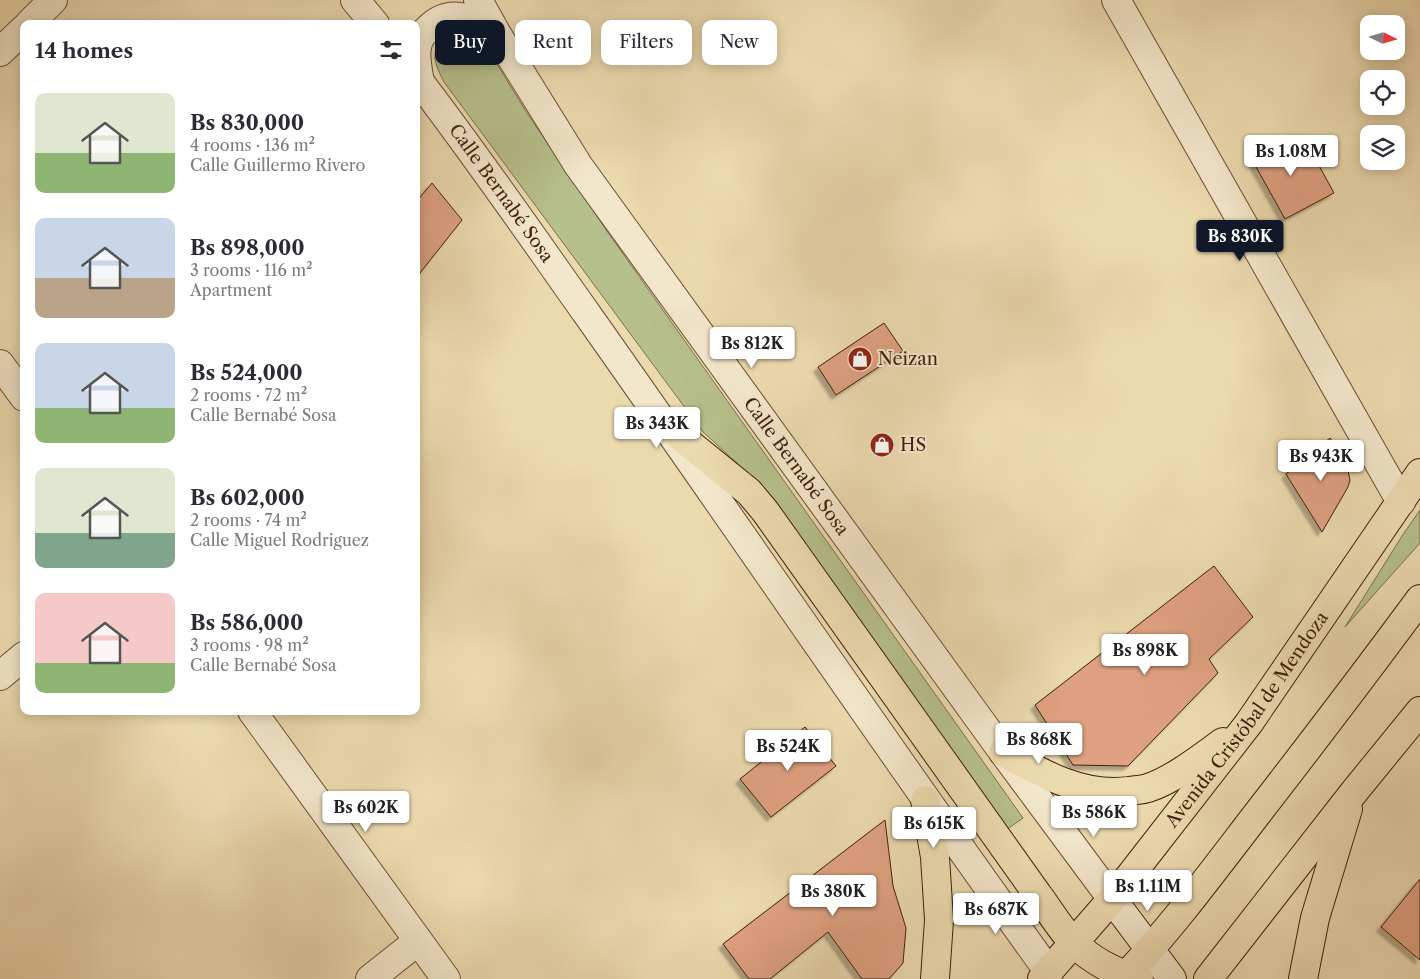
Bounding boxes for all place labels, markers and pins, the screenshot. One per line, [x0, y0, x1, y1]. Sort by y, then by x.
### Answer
pin: Bs 1.08M [1239, 134, 1343, 177]
pin: Bs 830K [1194, 220, 1286, 262]
pin: Bs 812K [706, 326, 798, 369]
shop icon: Neizan [847, 346, 873, 372]
place label: Neizan [878, 348, 938, 370]
pin: Bs 343K [611, 406, 703, 449]
shop icon: HS [869, 432, 895, 458]
place label: HS [900, 434, 926, 456]
pin: Bs 943K [1275, 440, 1367, 482]
pin: Bs 898K [1099, 634, 1191, 676]
pin: Bs 868K [993, 722, 1085, 765]
pin: Bs 524K [742, 730, 834, 772]
pin: Bs 602K [320, 790, 412, 833]
pin: Bs 586K [1048, 796, 1140, 838]
pin: Bs 615K [888, 806, 980, 849]
pin: Bs 1.11M [1096, 870, 1200, 912]
pin: Bs 380K [787, 874, 879, 917]
pin: Bs 687K [950, 892, 1042, 935]

